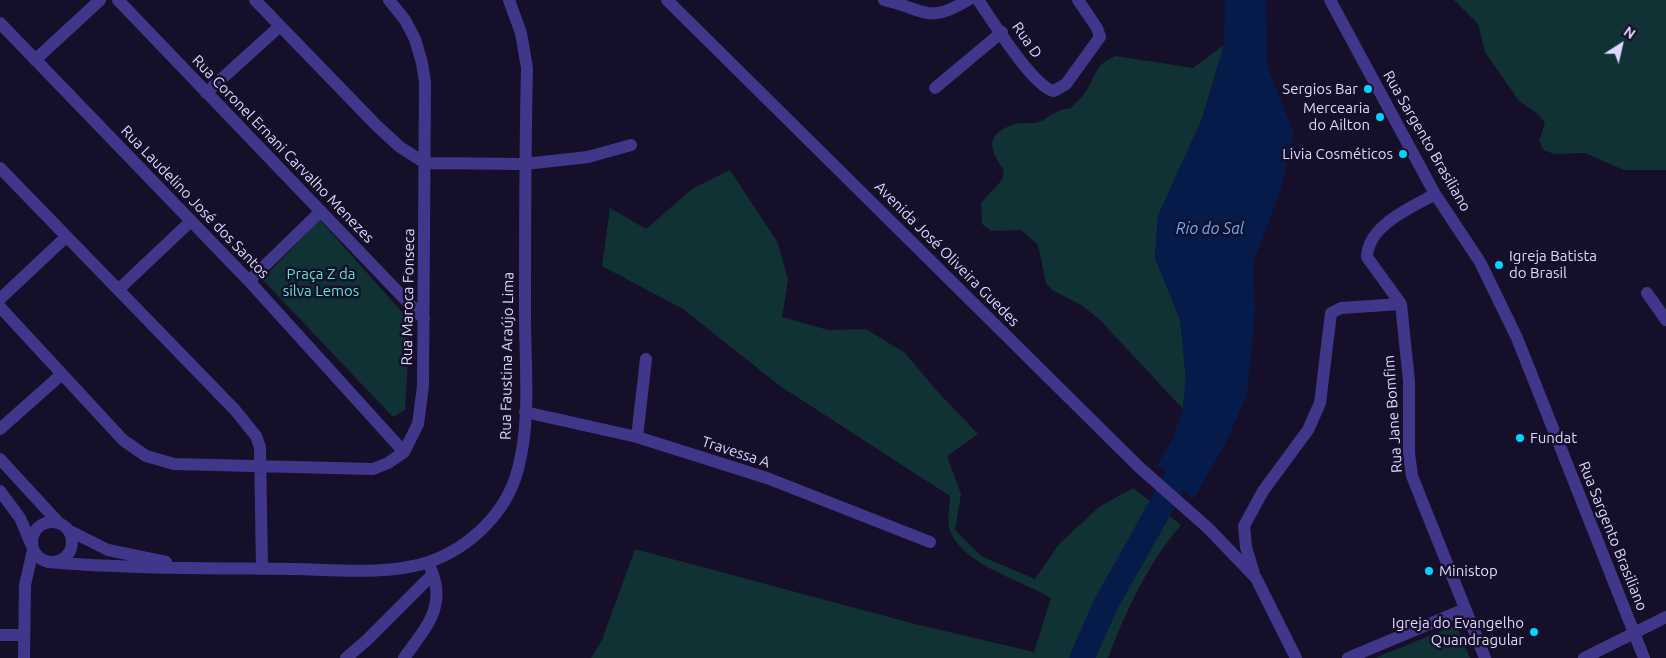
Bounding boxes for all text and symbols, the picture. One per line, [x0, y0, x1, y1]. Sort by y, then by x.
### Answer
street label: Rua D [1008, 19, 1046, 61]
north arrow [1596, 20, 1646, 70]
text: N [1621, 23, 1638, 42]
street label: Rua Coronel Ernani Carvalho Menezes [188, 51, 378, 247]
street label: Rua Sargento Brasiliano [1379, 67, 1475, 215]
place label: Sergios Bar [1282, 80, 1358, 98]
marker: Sergios Bar [1362, 83, 1374, 95]
place label: Mercearia do Ailton [1303, 99, 1370, 134]
marker: Mercearia do Ailton [1374, 111, 1386, 123]
street label: Rua Laudelino José dos Santos [117, 122, 273, 282]
place label: Livia Cosméticos [1282, 145, 1393, 163]
marker: Livia Cosméticos [1397, 148, 1409, 160]
street label: Avenida José Oliveira Guedes [871, 178, 1023, 330]
water label: Rio do Sal [1176, 219, 1244, 239]
street label: Rua Maroca Fonseca [398, 228, 418, 366]
place label: Igreja Batista do Brasil [1509, 247, 1597, 282]
marker: Igreja Batista do Brasil [1493, 259, 1505, 271]
park label: Praça Z da silva Lemos [283, 265, 359, 300]
street label: Rua Faustina Araújo Lima [497, 272, 517, 440]
street label: Rua Jane Bomfim [1380, 355, 1406, 473]
place label: Fundat [1530, 429, 1577, 447]
marker: Fundat [1514, 432, 1526, 444]
street label: Travessa A [700, 433, 772, 471]
street label: Rua Sargento Brasiliano [1575, 459, 1651, 613]
place label: Ministop [1439, 562, 1498, 580]
marker: Ministop [1423, 565, 1435, 577]
place label: Igreja do Evangelho Quandragular [1392, 614, 1524, 649]
marker: Igreja do Evangelho Quandragular [1528, 626, 1540, 638]

